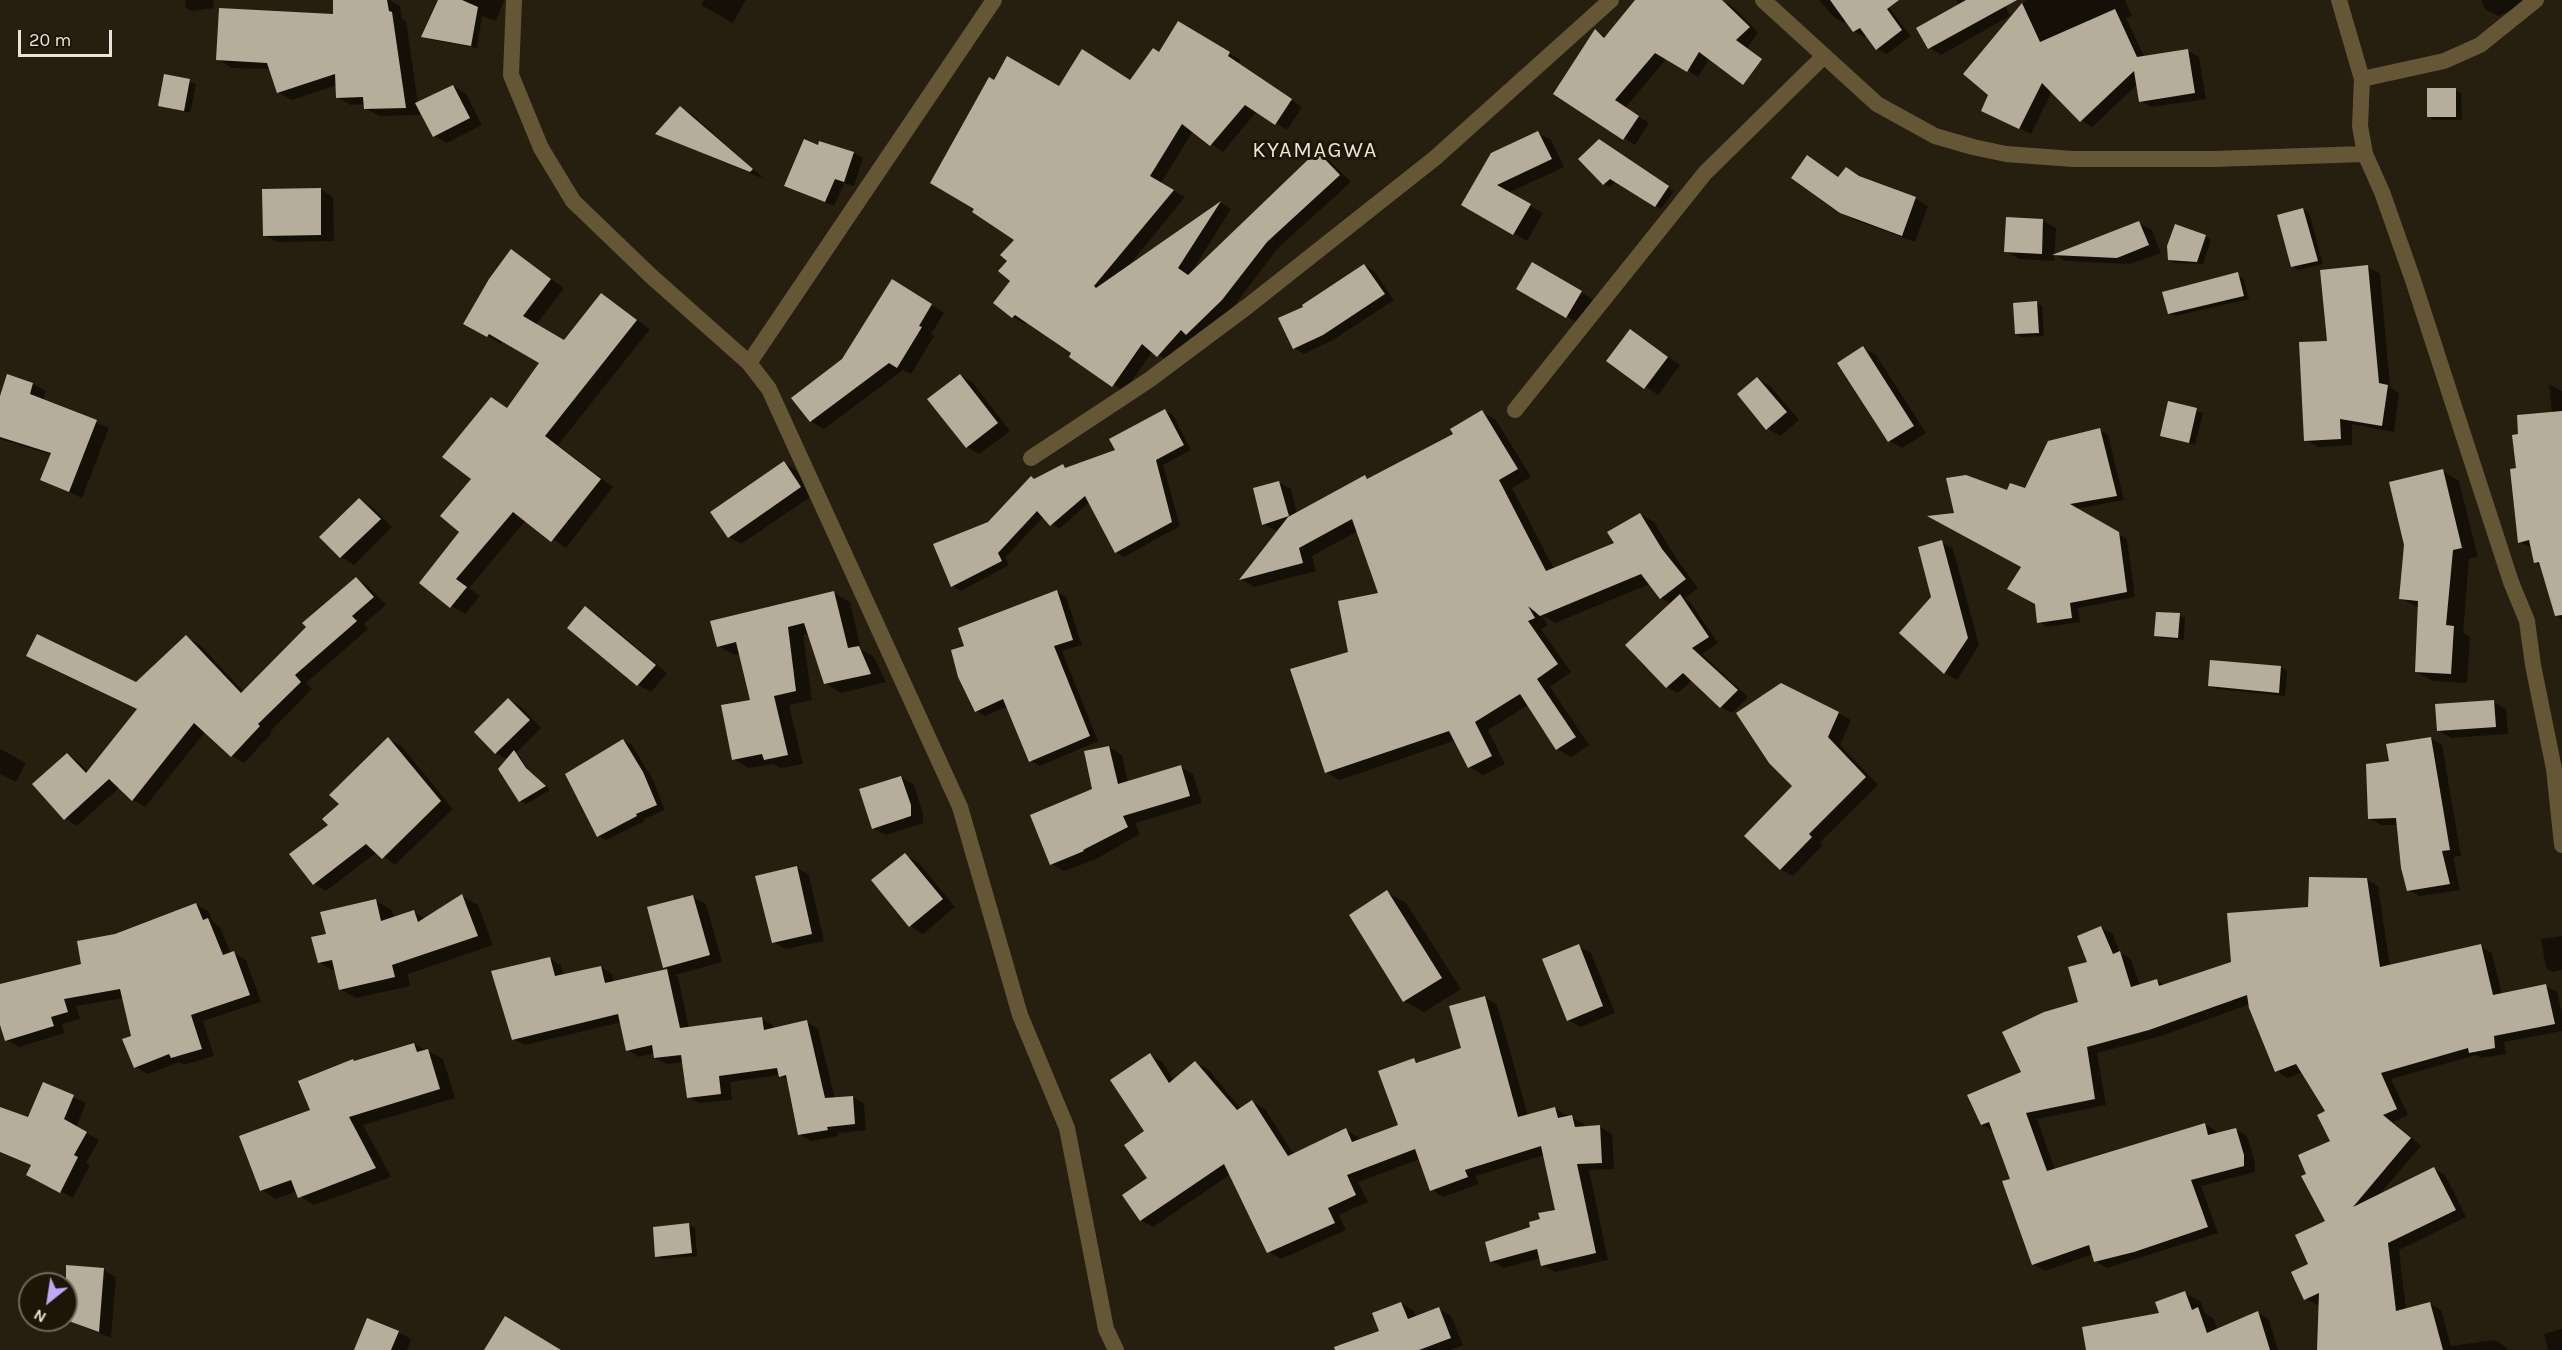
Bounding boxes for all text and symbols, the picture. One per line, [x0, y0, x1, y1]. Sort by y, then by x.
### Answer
scale bar [21, 18, 116, 56]
text: 20 m [29, 29, 71, 51]
district label: KYAMAGWA [1252, 138, 1378, 164]
north arrow [18, 1272, 78, 1332]
text: N [30, 1305, 49, 1327]

